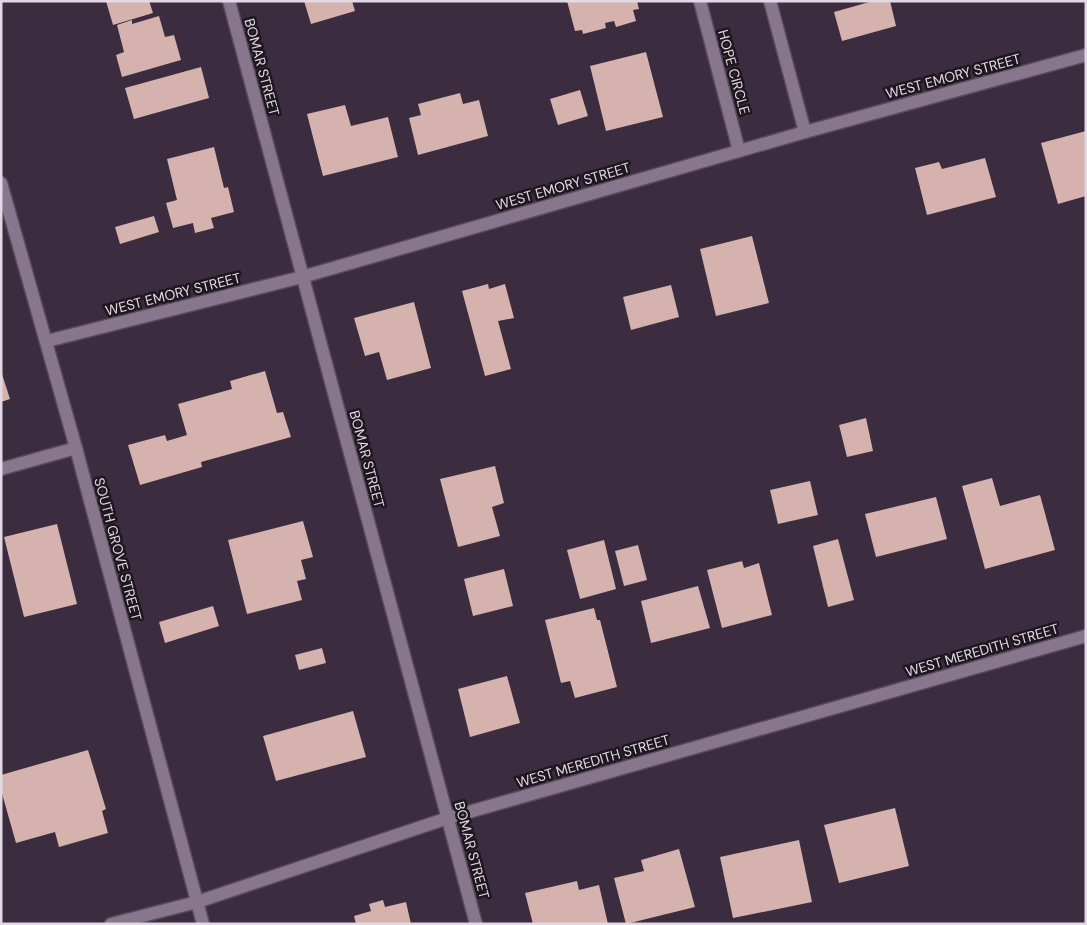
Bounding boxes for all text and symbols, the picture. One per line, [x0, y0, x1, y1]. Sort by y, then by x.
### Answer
street label: BOMAR STREET [240, 16, 284, 118]
street label: HOPE CIRCLE [714, 28, 754, 116]
street label: WEST EMORY STREET [884, 49, 1023, 103]
street label: WEST EMORY STREET [494, 158, 632, 214]
street label: WEST EMORY STREET [103, 268, 243, 320]
street label: BOMAR STREET [345, 408, 389, 510]
street label: SOUTH GROVE STREET [90, 476, 146, 623]
street label: WEST MEREDITH STREET [903, 619, 1061, 681]
street label: WEST MEREDITH STREET [514, 730, 672, 792]
street label: BOMAR STREET [450, 799, 494, 901]

